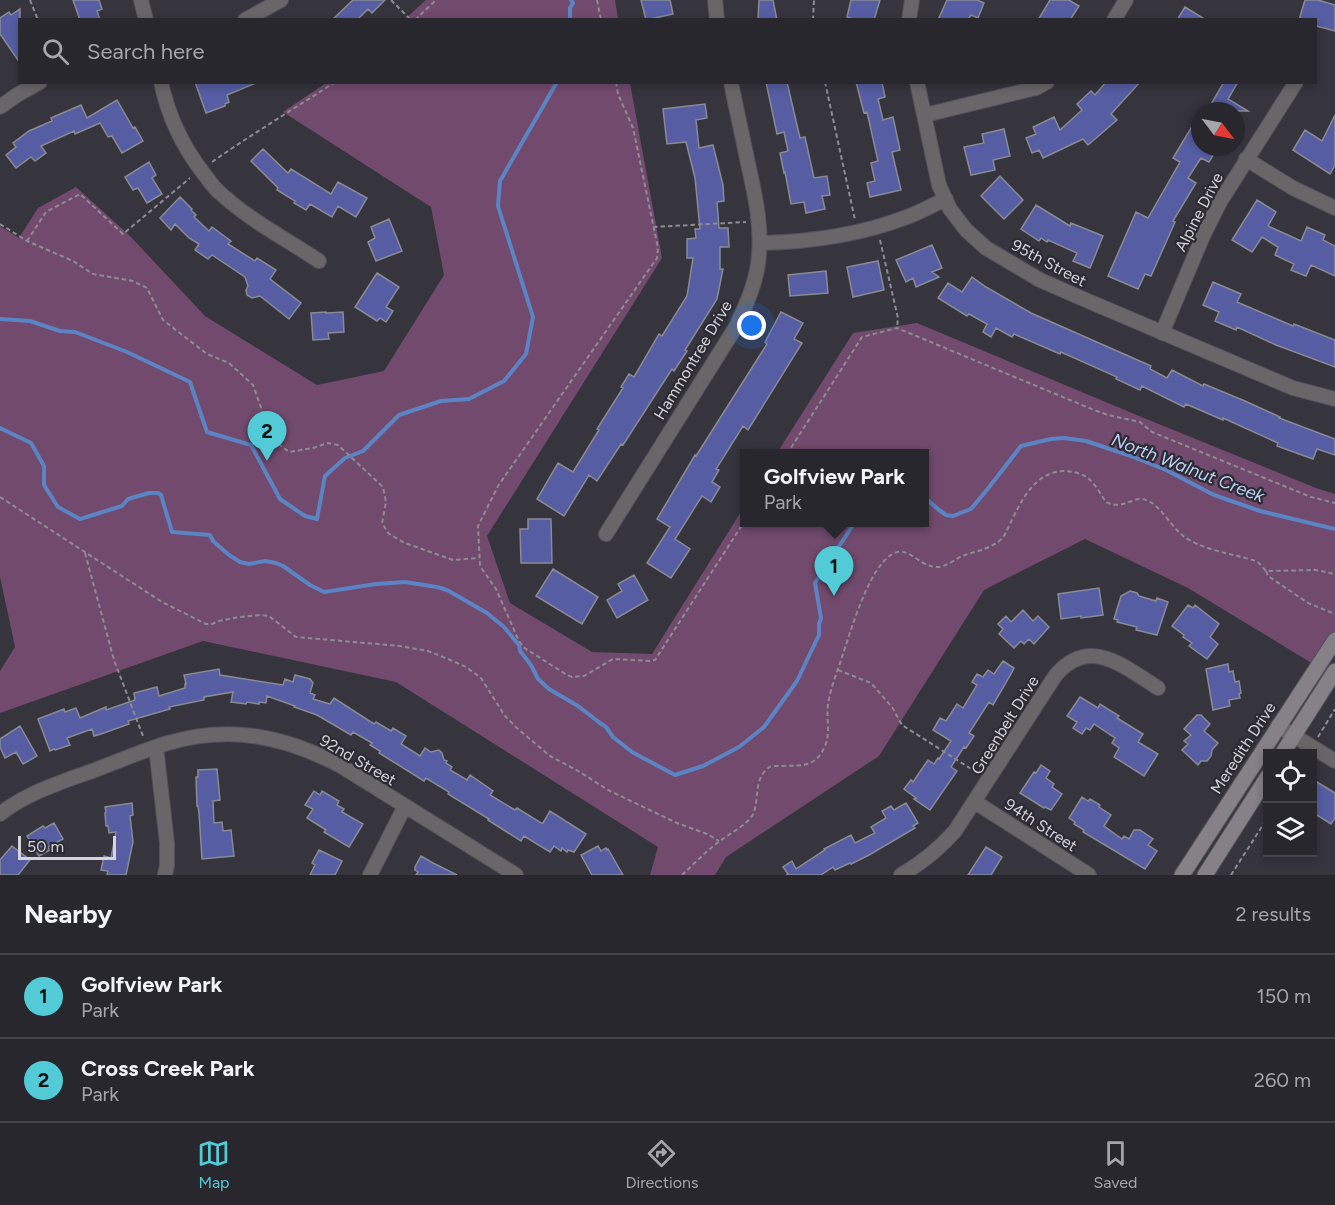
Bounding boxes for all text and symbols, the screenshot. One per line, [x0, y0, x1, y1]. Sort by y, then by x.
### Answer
search box [18, 18, 1317, 84]
icon: search [39, 35, 72, 68]
text: Search here [87, 38, 205, 65]
north arrow [1191, 102, 1245, 156]
street label: Alpine Drive [1171, 169, 1227, 255]
street label: 95th Street [1008, 235, 1090, 291]
street label: Hammontree Drive [650, 297, 736, 423]
your location [737, 311, 766, 340]
pin: 2 [248, 412, 286, 461]
water label: North Walnut Creek [1108, 429, 1269, 508]
popup [740, 449, 929, 527]
text: Golfview Park [764, 463, 905, 490]
text: Park [764, 490, 802, 514]
pin: 1 [814, 546, 854, 596]
street label: Greenbelt Drive [967, 672, 1043, 778]
street label: Meredith Drive [1206, 698, 1280, 797]
street label: 92nd Street [316, 731, 400, 789]
map controls [1263, 749, 1317, 857]
button: locate [1263, 749, 1317, 803]
street label: 94th Street [1001, 795, 1081, 855]
button: layers [1263, 803, 1317, 857]
scale bar [18, 833, 116, 860]
text: 50 m [27, 837, 64, 856]
text: Nearby [24, 898, 112, 930]
text: 2 results [1235, 902, 1311, 926]
text: Golfview Park [81, 971, 222, 998]
text: 1 [39, 984, 48, 1008]
text: 150 m [1256, 984, 1311, 1008]
text: Park [81, 998, 119, 1022]
text: Cross Creek Park [81, 1055, 254, 1082]
text: 2 [38, 1068, 49, 1092]
text: 260 m [1254, 1068, 1311, 1092]
text: Park [81, 1082, 119, 1106]
tab: Map [197, 1137, 230, 1192]
tab: Directions [625, 1137, 698, 1192]
tab: Saved [1093, 1137, 1138, 1192]

